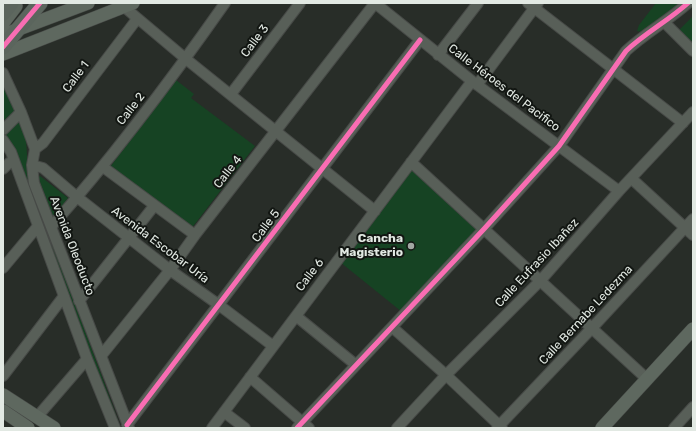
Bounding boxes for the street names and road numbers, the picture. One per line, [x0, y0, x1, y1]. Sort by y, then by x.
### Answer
street label: Calle 3 [238, 22, 272, 60]
street label: Calle Héroes del Pacifico [445, 41, 563, 135]
street label: Calle 1 [60, 59, 92, 95]
street label: Calle 2 [114, 90, 148, 128]
street label: Calle 4 [211, 153, 245, 191]
street label: Avenida Oleoducto [46, 194, 98, 298]
street label: Avenida Escobar Uría [108, 204, 212, 286]
street label: Calle 5 [249, 207, 283, 245]
street label: Calle Eufrasio Ibañez [492, 216, 582, 310]
street label: Calle 6 [293, 256, 327, 294]
street label: Calle Bernabe Ledezma [536, 262, 636, 368]

